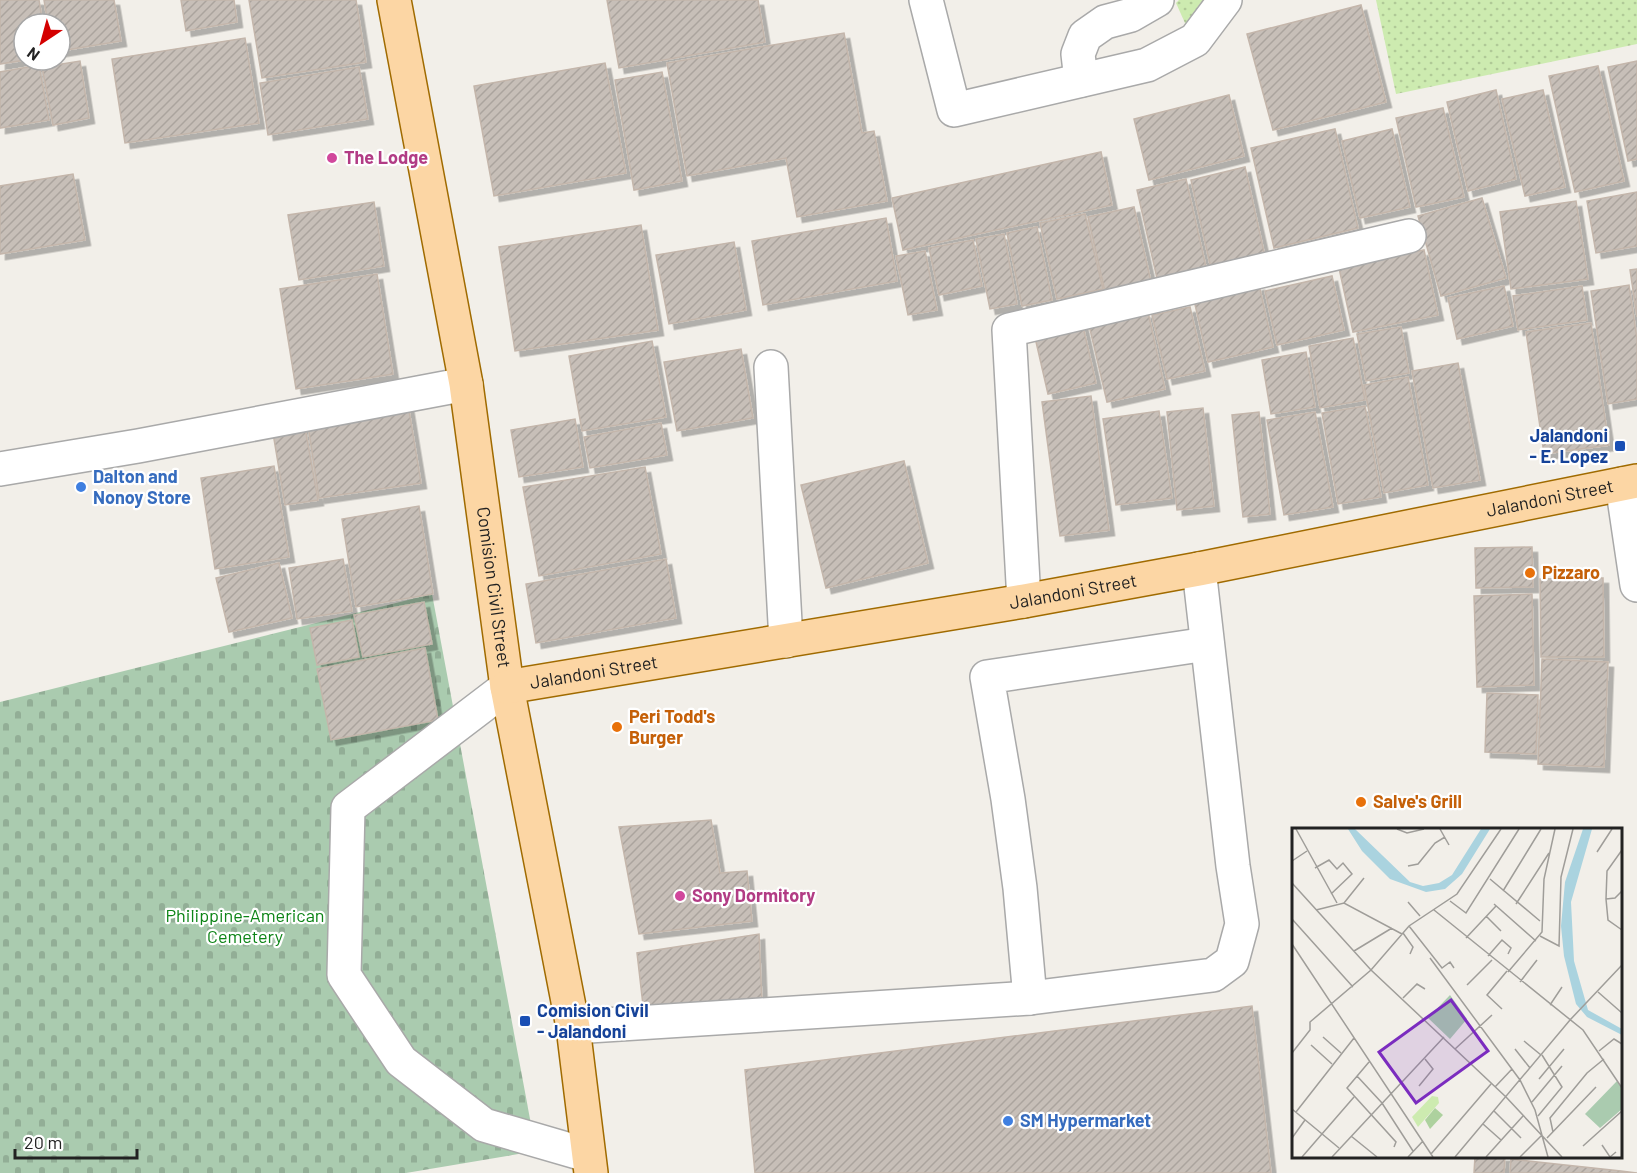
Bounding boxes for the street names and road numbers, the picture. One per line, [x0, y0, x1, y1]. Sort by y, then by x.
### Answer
street label: Jalandoni Street [1484, 474, 1615, 521]
street label: Comision Civil Street [473, 505, 516, 669]
street label: Jalandoni Street [1008, 569, 1138, 613]
street label: Jalandoni Street [528, 650, 659, 693]

